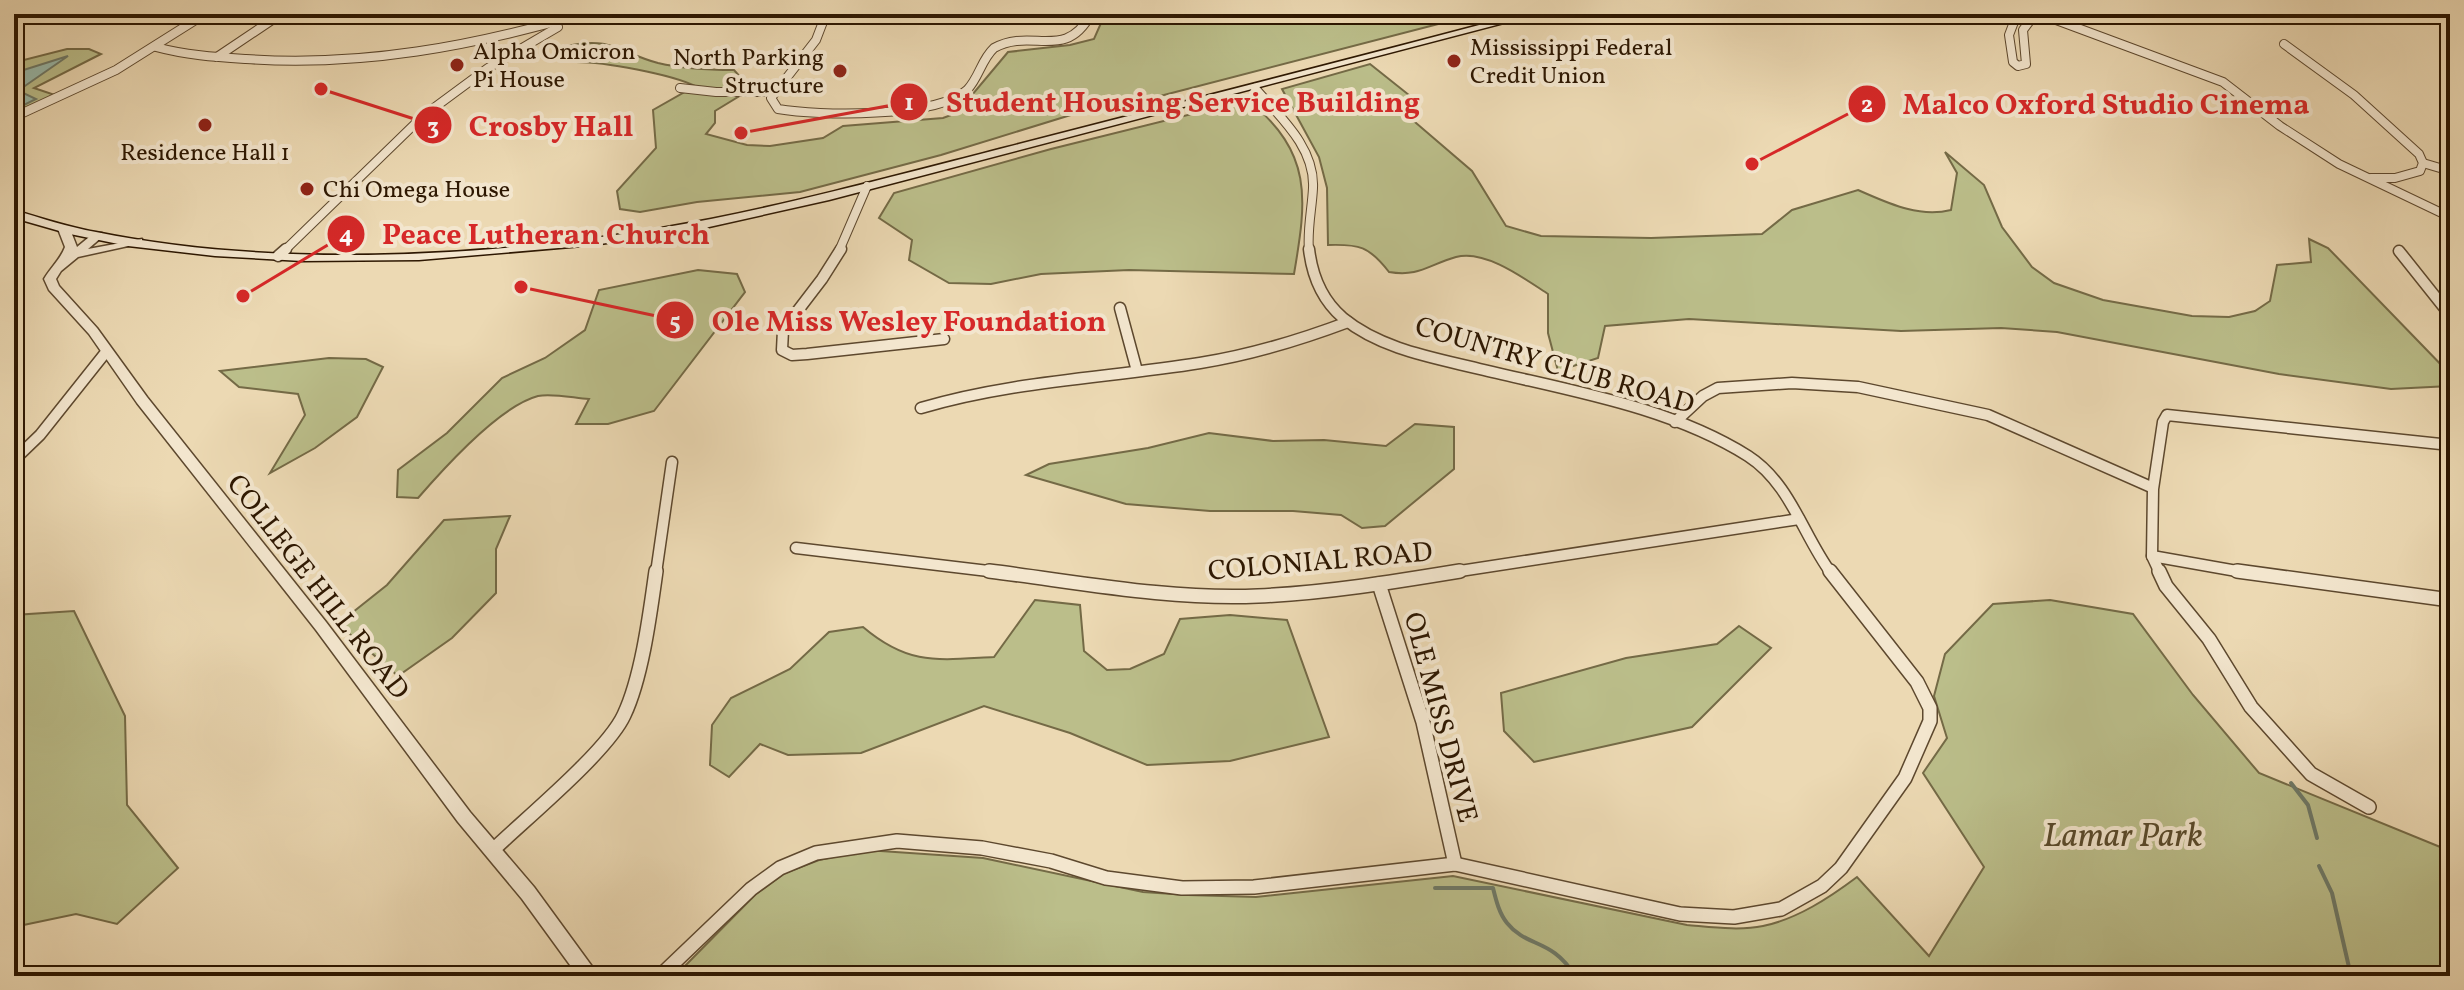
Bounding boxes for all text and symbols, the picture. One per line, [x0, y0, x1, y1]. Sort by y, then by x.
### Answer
place label: Mississippi Federal Credit Union [1470, 32, 1672, 94]
place label: Alpha Omicron Pi House [473, 36, 636, 98]
place label: North Parking Structure [673, 42, 824, 104]
marker: Mississippi Federal Credit Union [1445, 52, 1463, 70]
marker: Alpha Omicron Pi House [448, 56, 466, 74]
marker: North Parking Structure [831, 62, 849, 80]
callout: Student Housing Service Building [889, 75, 1436, 129]
callout: Malco Oxford Studio Cinema [1847, 77, 2326, 131]
text: Student Housing Service Building [946, 83, 1420, 125]
text: Malco Oxford Studio Cinema [1902, 85, 2310, 127]
text: 1 [904, 87, 914, 121]
text: 2 [1861, 89, 1873, 123]
callout: Crosby Hall [413, 98, 650, 152]
text: Crosby Hall [469, 107, 633, 149]
text: 3 [427, 111, 439, 145]
marker: Residence Hall 1 [196, 116, 214, 134]
place label: Residence Hall 1 [120, 137, 290, 171]
place label: Chi Omega House [323, 174, 510, 208]
marker: Chi Omega House [298, 180, 316, 198]
callout: Peace Lutheran Church [326, 207, 726, 261]
text: Peace Lutheran Church [382, 215, 710, 257]
text: 4 [339, 219, 353, 253]
callout: Ole Miss Wesley Foundation [655, 293, 1122, 347]
text: Ole Miss Wesley Foundation [712, 302, 1106, 344]
text: 5 [669, 306, 681, 340]
street label: COUNTRY CLUB ROAD [1410, 308, 1698, 425]
street label: COLLEGE HILL ROAD [217, 467, 417, 708]
street label: COLONIAL ROAD [1206, 533, 1434, 592]
street label: OLE MISS DRIVE [1393, 608, 1486, 827]
park label: Lamar Park [2043, 814, 2203, 861]

